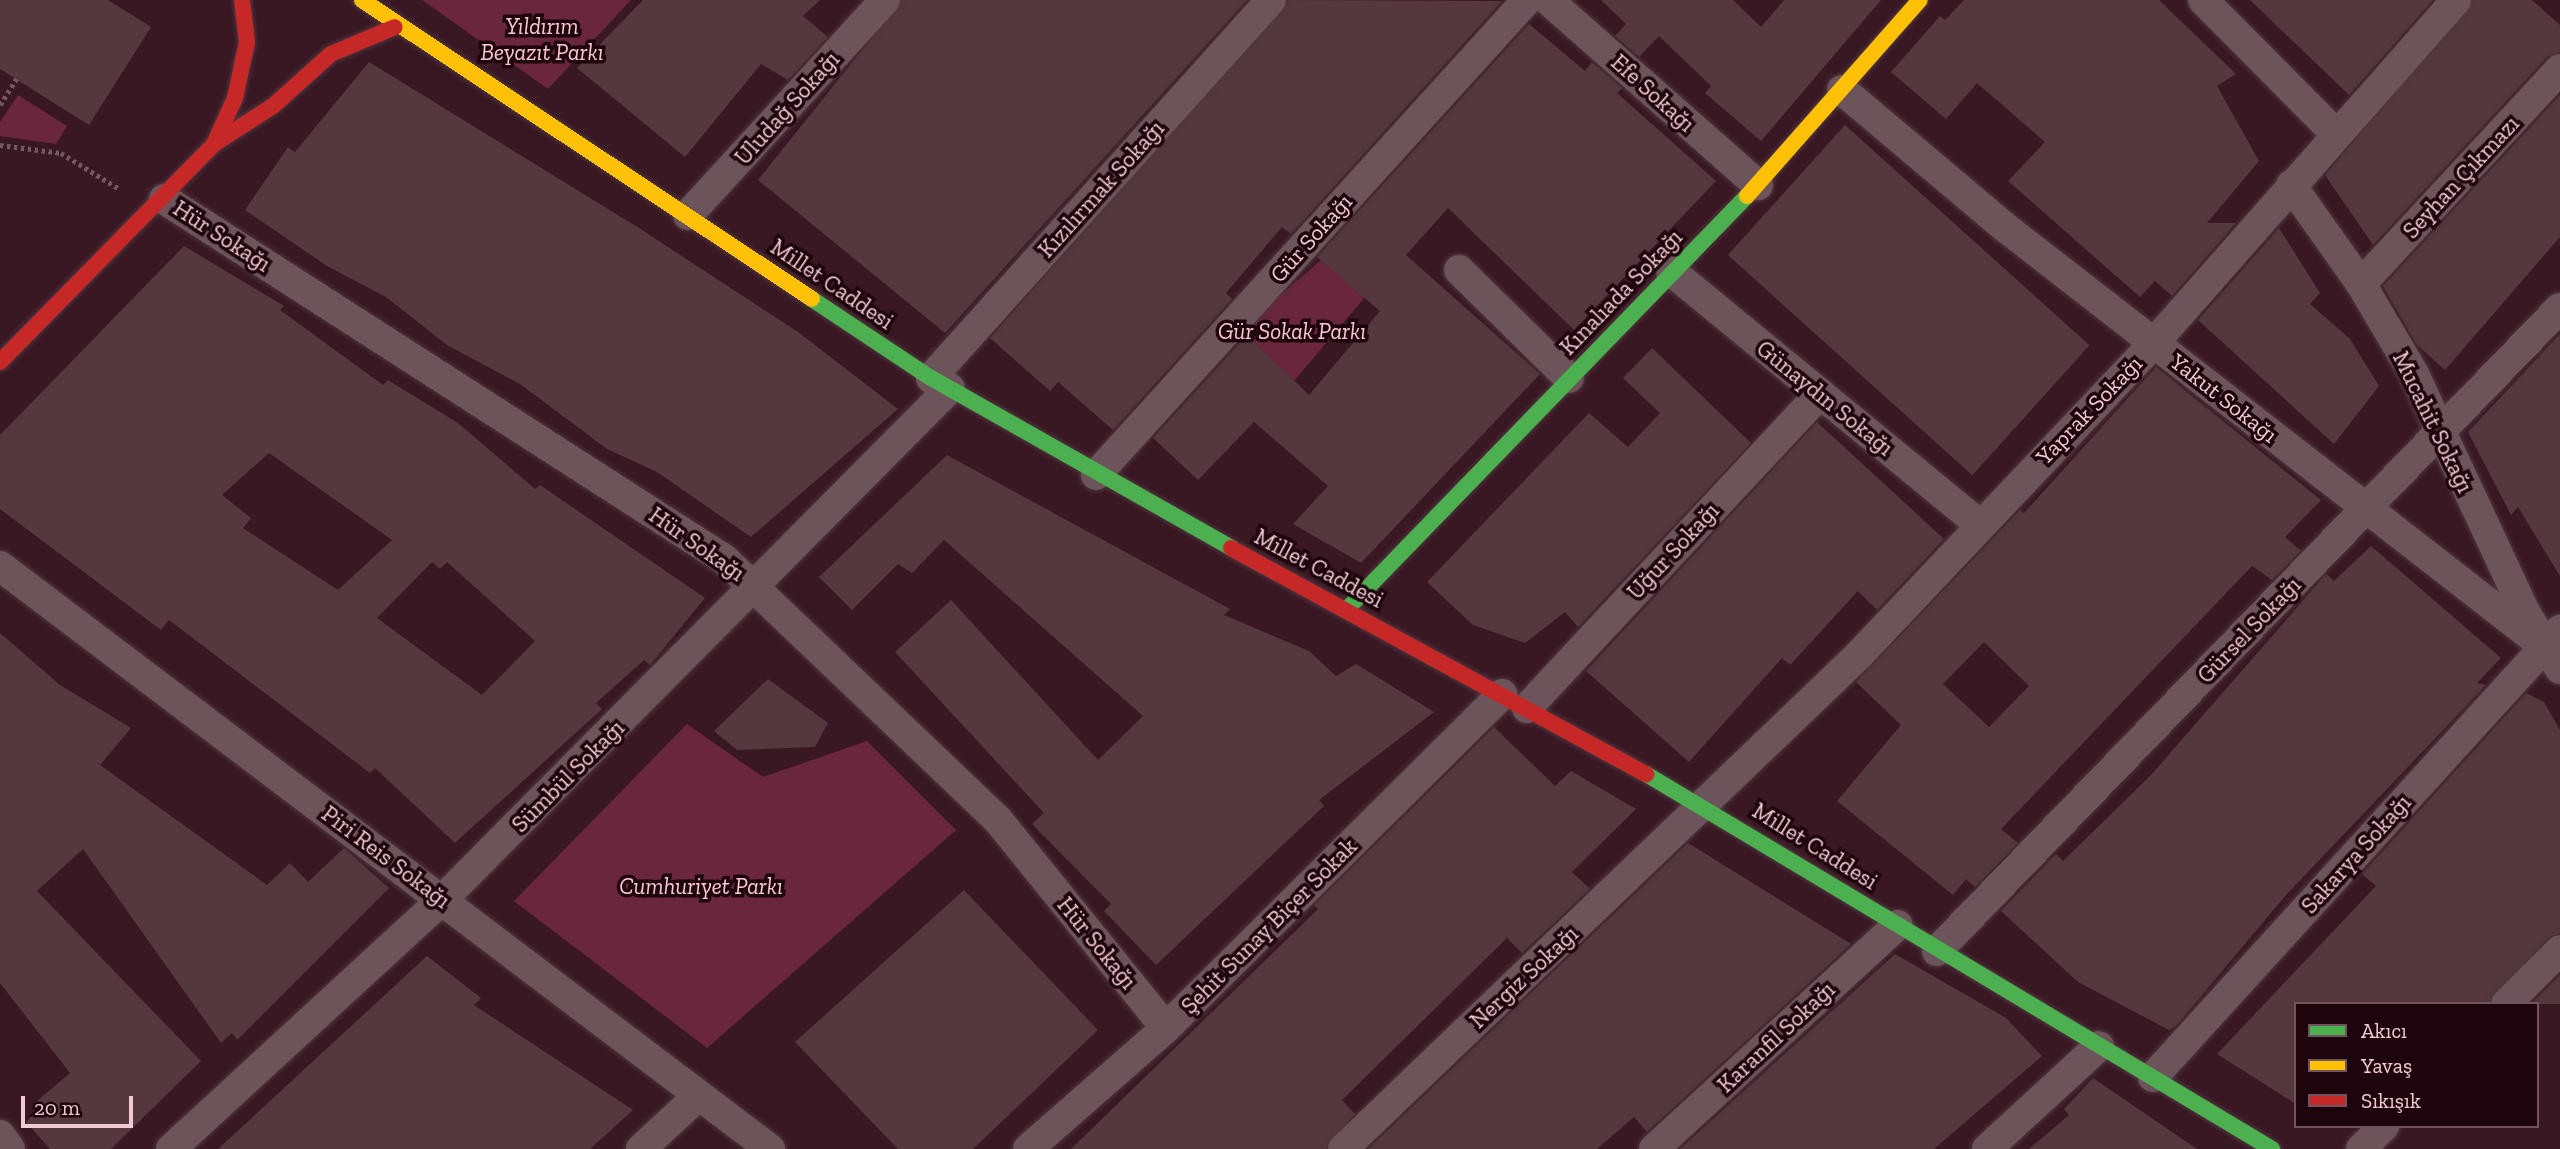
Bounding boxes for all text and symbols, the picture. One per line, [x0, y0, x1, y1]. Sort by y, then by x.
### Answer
park label: Yıldırım Beyazıt Parkı [480, 12, 604, 66]
street label: Uludağ Sokağı [729, 46, 845, 170]
street label: Efe Sokağı [1606, 48, 1700, 138]
street label: Seyhan Çıkmazı [2397, 110, 2525, 244]
street label: Kızılırmak Sokağı [1032, 115, 1170, 263]
street label: Gür Sokağı [1264, 188, 1358, 288]
street label: Hür Sokağı [168, 194, 276, 278]
street label: Kınalıada Sokağı [1554, 223, 1688, 361]
street label: Millet Caddesi [765, 233, 899, 335]
park label: Gür Sokak Parkı [1218, 317, 1366, 345]
street label: Günaydın Sokağı [1751, 335, 1899, 461]
street label: Mucahit Sokağı [2387, 347, 2479, 497]
street label: Yakut Sokağı [2165, 348, 2283, 448]
street label: Yaprak Sokağı [2030, 350, 2148, 470]
street label: Uğur Sokağı [1621, 497, 1725, 605]
street label: Hür Sokağı [644, 501, 750, 587]
street label: Millet Caddesi [1250, 522, 1388, 614]
street label: Gürsel Sokağı [2192, 571, 2306, 689]
street label: Sümbül Sokağı [506, 714, 630, 838]
street label: Sakarya Sokağı [2295, 789, 2417, 919]
street label: Millet Caddesi [1747, 797, 1883, 895]
street label: Piri Reis Sokağı [316, 800, 456, 914]
street label: Şehit Sunay Biçer Sokak [1175, 832, 1363, 1020]
park label: Cumhuriyet Parkı [619, 872, 783, 900]
street label: Hür Sokağı [1051, 891, 1143, 995]
street label: Nergiz Sokağı [1464, 920, 1584, 1034]
street label: Karanfil Sokağı [1712, 976, 1840, 1098]
legend [2294, 1002, 2539, 1128]
text: Akıcı [2361, 1018, 2407, 1043]
text: Yavaş [2361, 1053, 2412, 1078]
scale bar [24, 1082, 136, 1126]
text: Sıkışık [2361, 1088, 2421, 1113]
text: 20 m [34, 1095, 80, 1120]

